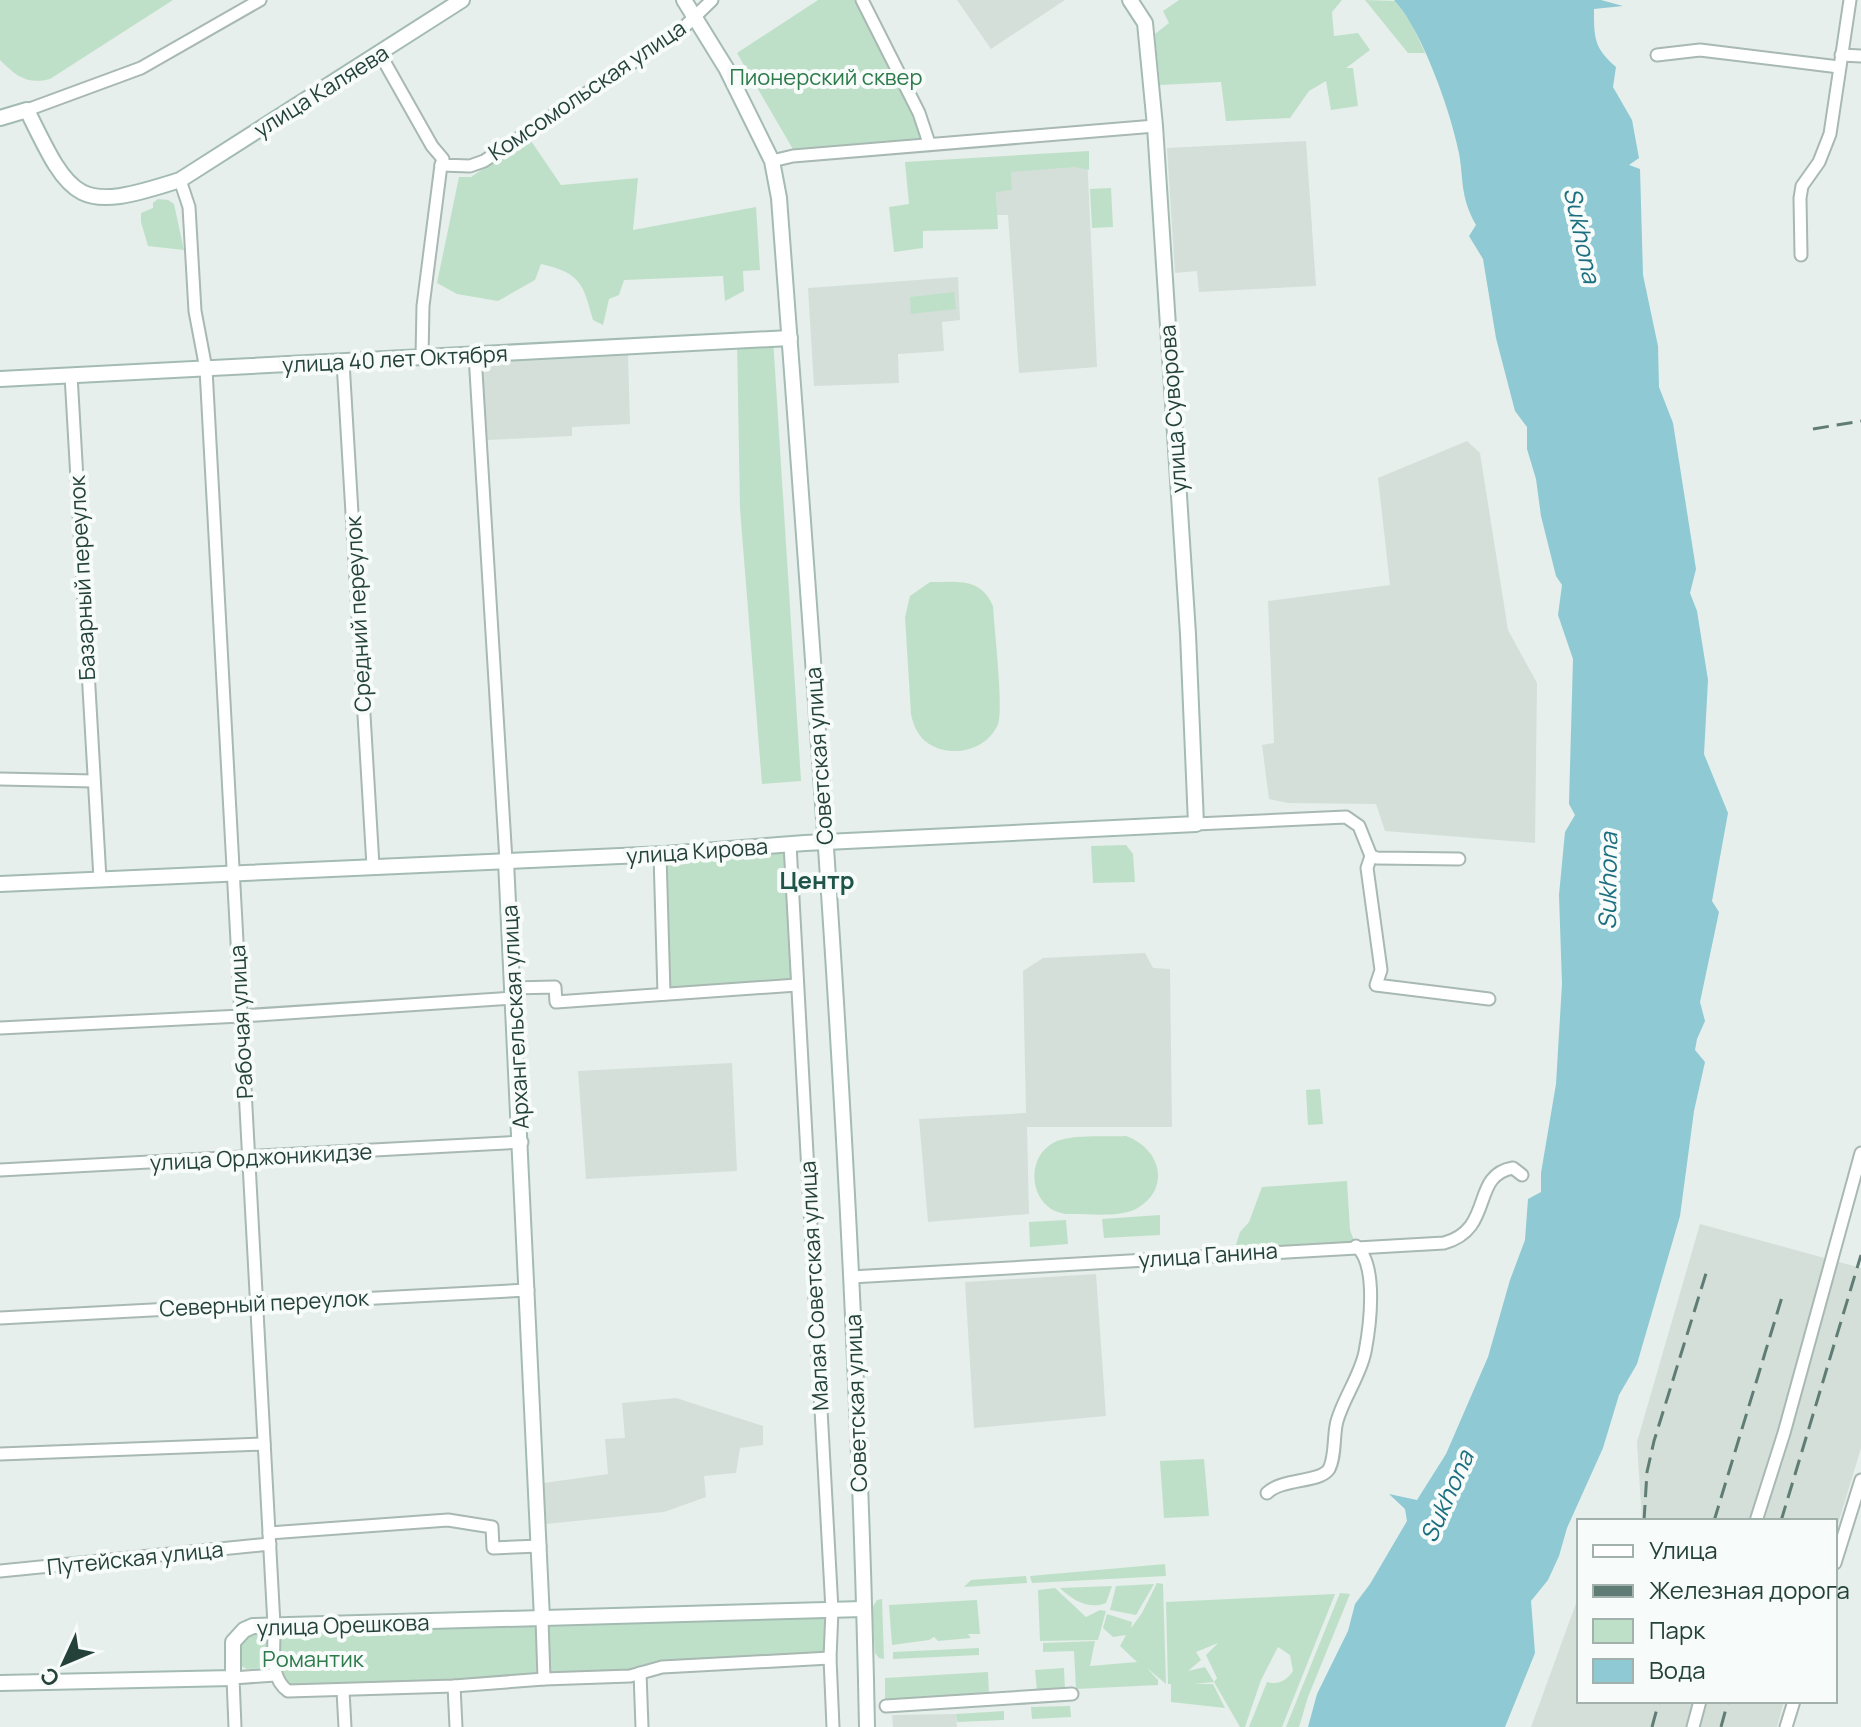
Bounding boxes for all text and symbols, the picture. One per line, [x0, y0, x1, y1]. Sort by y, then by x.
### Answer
street label: Комсомольская улица [482, 13, 692, 167]
street label: улица Каляева [248, 38, 394, 144]
park label: Пионерский сквер [730, 62, 922, 92]
water label: Sukhona [1557, 184, 1610, 287]
street label: улица Суворова [1152, 324, 1194, 494]
street label: улица 40 лет Октября [281, 338, 509, 380]
street label: Базарный переулок [62, 474, 102, 681]
street label: Средний переулок [338, 514, 378, 713]
street label: Советская улица [798, 666, 840, 846]
street label: улица Кирова [625, 831, 769, 871]
water label: Sukhona [1590, 831, 1624, 930]
district label: Центр [780, 863, 854, 896]
street label: Архангельская улица [494, 904, 536, 1130]
street label: Рабочая улица [222, 944, 260, 1100]
street label: улица Орджоникидзе [149, 1136, 373, 1178]
street label: Малая Советская улица [792, 1160, 836, 1412]
street label: улица Ганина [1137, 1235, 1279, 1275]
street label: Северный переулок [158, 1282, 371, 1323]
street label: Советская улица [838, 1313, 874, 1493]
water label: Sukhona [1411, 1443, 1481, 1547]
legend [1577, 1519, 1837, 1703]
text: Улица [1649, 1533, 1718, 1566]
street label: Путейская улица [45, 1534, 225, 1582]
text: Железная дорога [1649, 1573, 1850, 1606]
street label: улица Орешкова [256, 1607, 430, 1643]
text: Парк [1649, 1613, 1706, 1646]
north arrow [24, 1623, 104, 1703]
park label: Романтик [262, 1644, 365, 1674]
text: Вода [1649, 1653, 1706, 1686]
text: С [33, 1661, 66, 1693]

